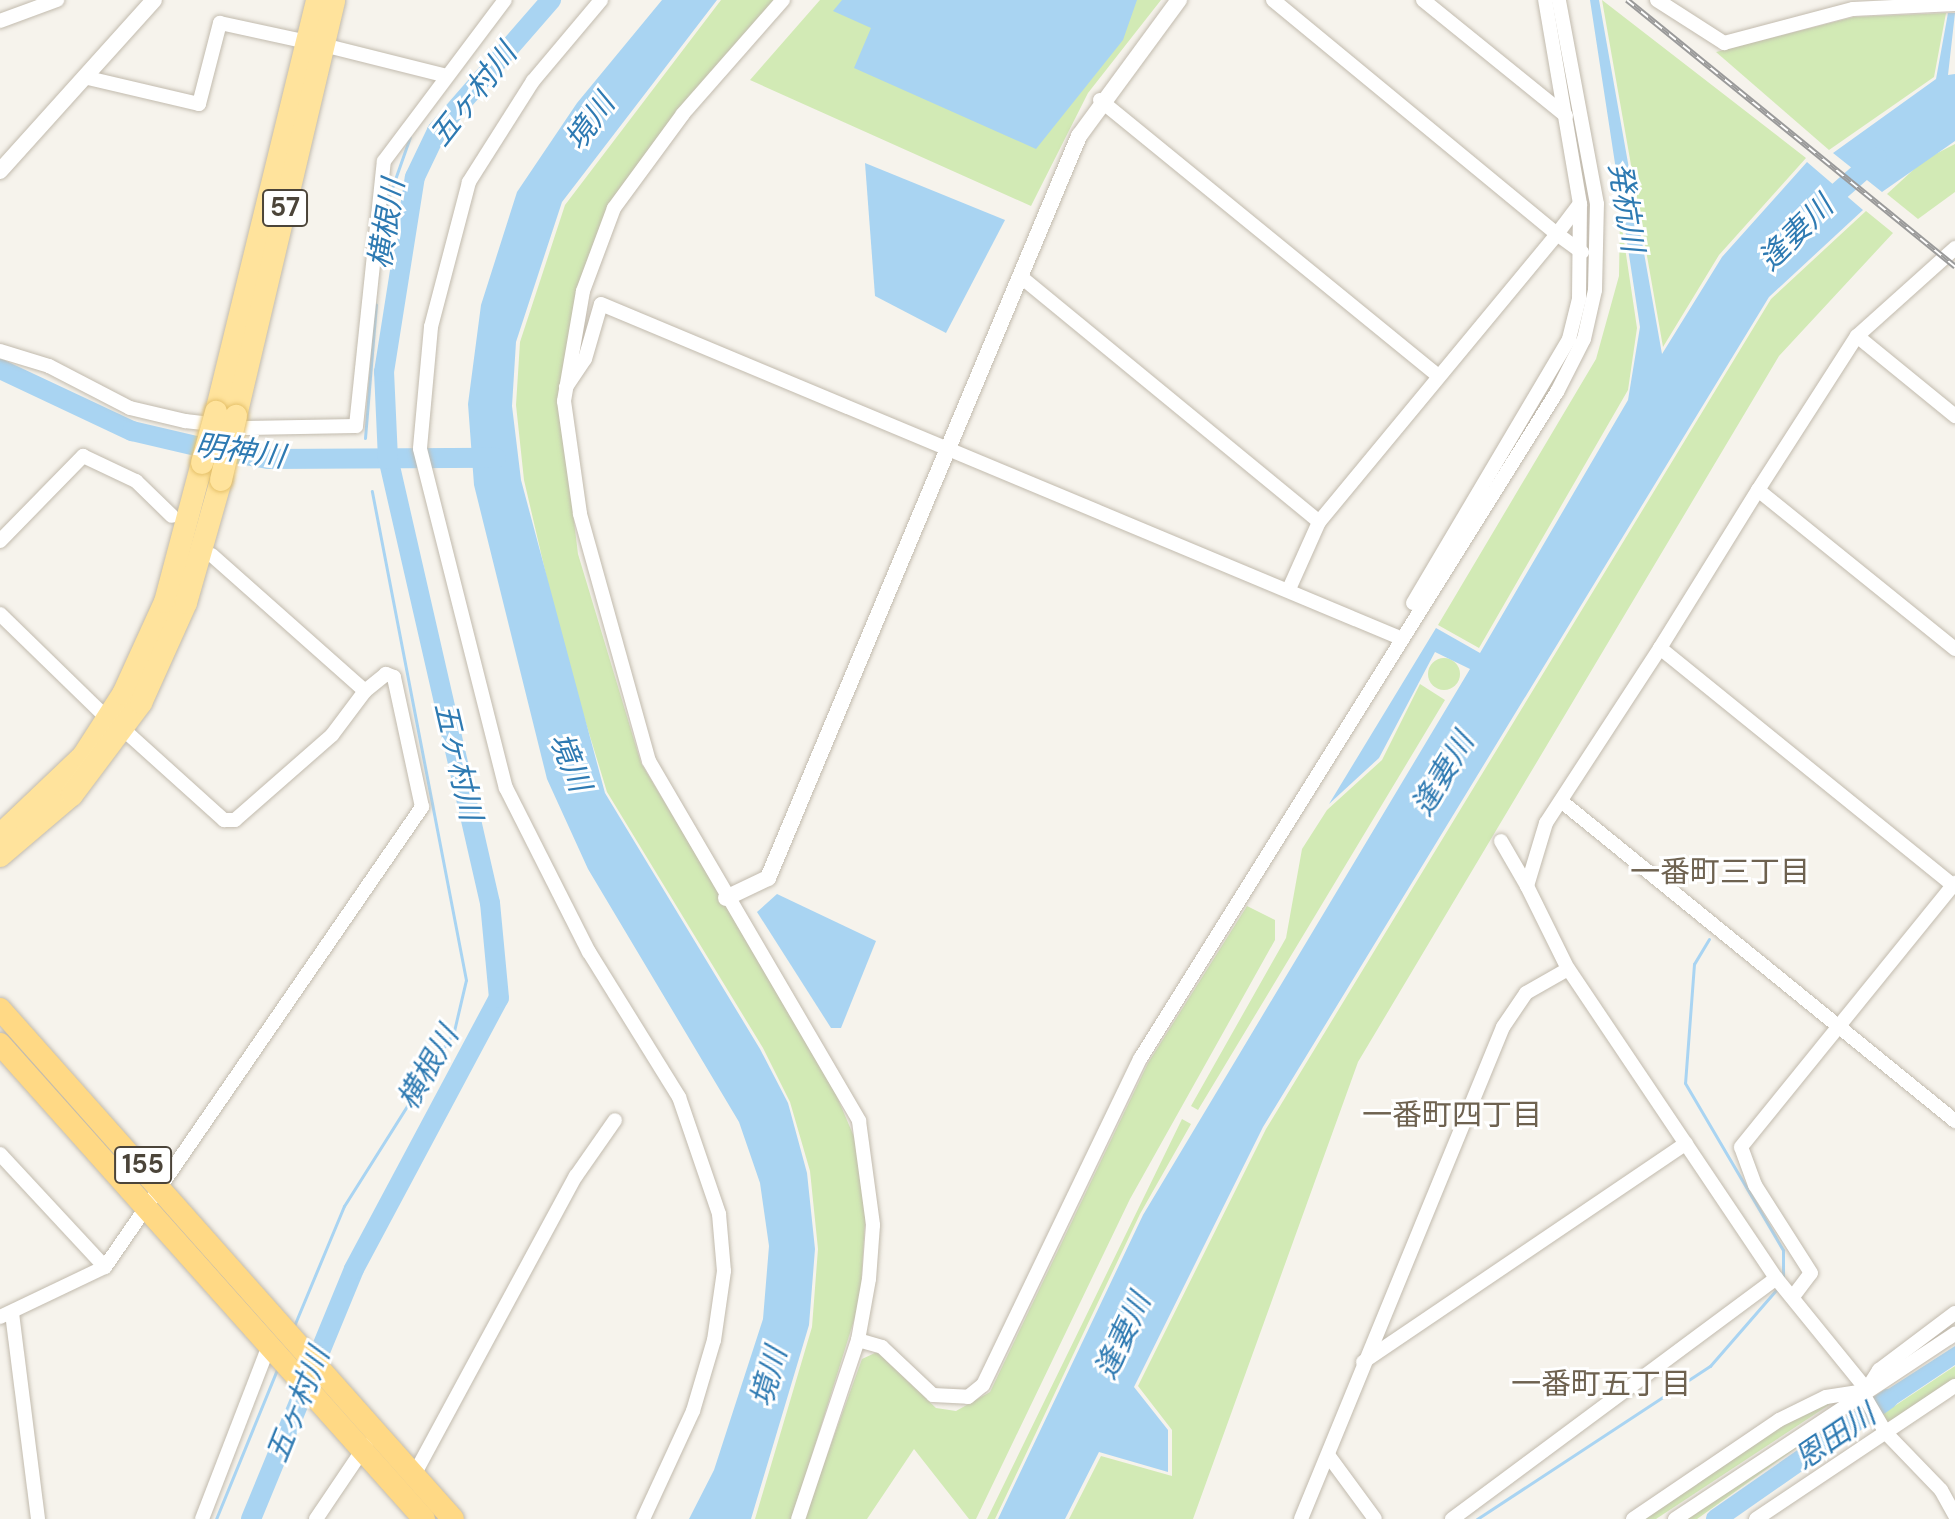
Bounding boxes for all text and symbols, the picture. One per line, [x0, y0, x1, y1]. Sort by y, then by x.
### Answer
water label: 五ヶ村川 [422, 37, 524, 153]
water label: 境川 [558, 87, 622, 157]
water label: 発杭川 [1601, 160, 1651, 254]
water label: 横根川 [362, 177, 412, 271]
road number: 57 [261, 186, 309, 230]
water label: 逢妻川 [1751, 188, 1841, 278]
water label: 明神川 [193, 427, 287, 475]
water label: 五ヶ村川 [427, 698, 489, 824]
water label: 逢妻川 [1404, 726, 1482, 822]
water label: 境川 [542, 727, 598, 797]
district label: 一番町三丁目 [1630, 854, 1810, 890]
water label: 横根川 [390, 1020, 466, 1116]
district label: 一番町四丁目 [1362, 1097, 1542, 1133]
road number: 155 [113, 1143, 173, 1187]
water label: 逢妻川 [1088, 1288, 1158, 1384]
water label: 五ヶ村川 [259, 1343, 337, 1467]
water label: 境川 [743, 1343, 795, 1411]
district label: 一番町五丁目 [1511, 1366, 1691, 1402]
water label: 恩田川 [1788, 1397, 1882, 1477]

